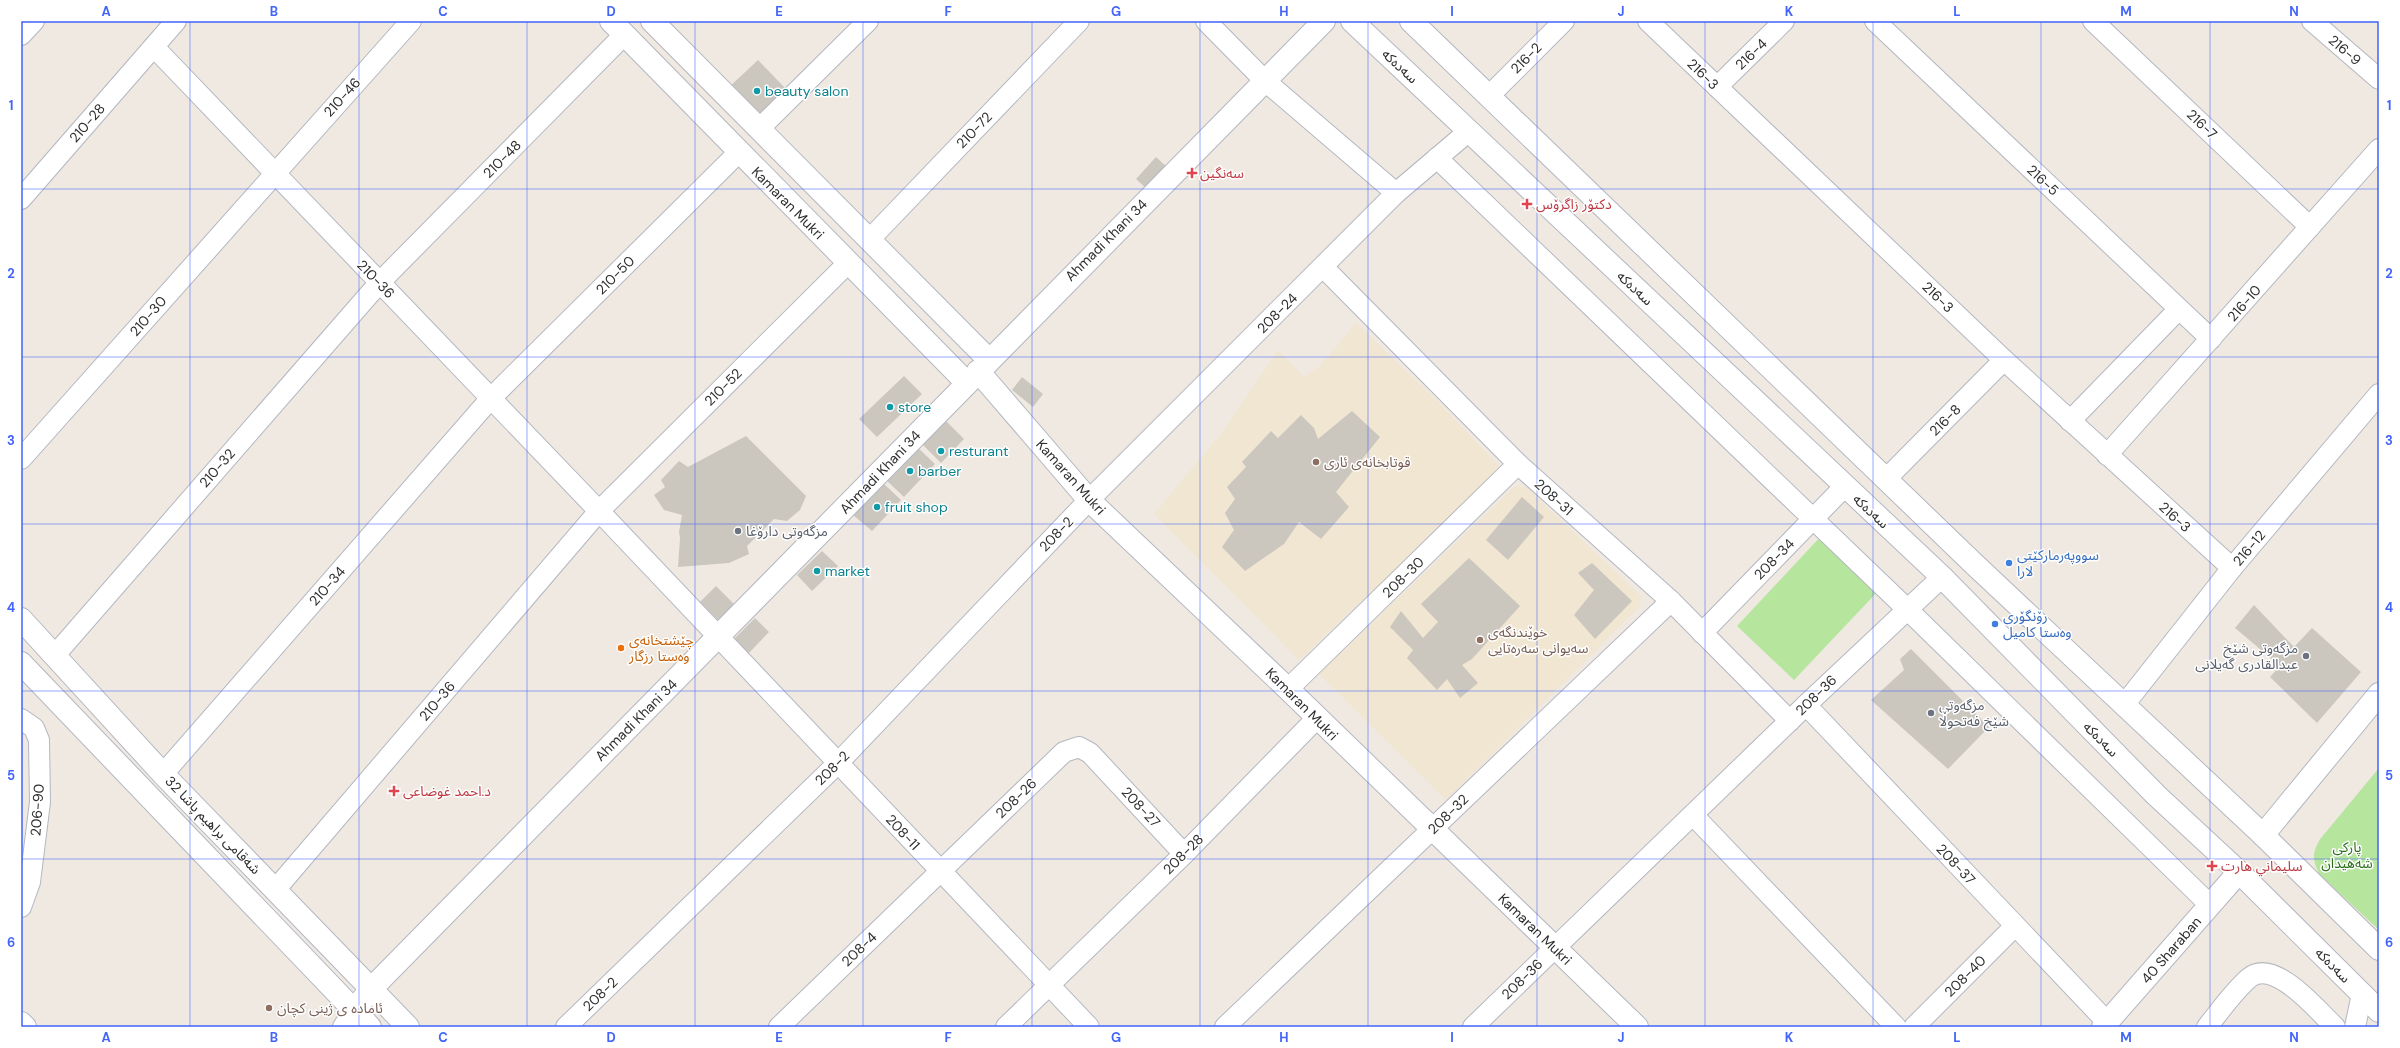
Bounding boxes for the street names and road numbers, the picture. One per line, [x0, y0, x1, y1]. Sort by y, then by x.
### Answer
street label: 216-9 [2325, 31, 2365, 69]
street label: 216-4 [1731, 34, 1771, 73]
street label: 216-2 [1507, 39, 1545, 77]
street label: سەدەکە [1378, 45, 1422, 87]
street label: 216-3 [1683, 55, 1723, 93]
street label: 210-46 [320, 74, 364, 120]
street label: 210-28 [65, 100, 109, 146]
street label: 216-7 [2183, 105, 2221, 143]
street label: 210-72 [952, 108, 996, 152]
street label: 210-48 [479, 136, 525, 182]
street label: 216-5 [2023, 161, 2063, 199]
street label: Kamaran Mukri [748, 163, 828, 243]
street label: Ahmadi Khani 34 [1061, 195, 1151, 285]
street label: 210-50 [592, 252, 638, 298]
street label: 210-36 [353, 256, 399, 302]
street label: سەدەکە [1613, 267, 1657, 309]
street label: 216-3 [1918, 278, 1958, 316]
street label: 216-10 [2223, 281, 2265, 325]
street label: 208-24 [1253, 289, 1301, 337]
street label: 210-30 [126, 292, 170, 340]
street label: 210-52 [700, 364, 746, 410]
street label: 216-8 [1925, 400, 1965, 440]
street label: Ahmadi Khani 34 [836, 426, 925, 517]
street label: Kamaran Mukri [1032, 435, 1110, 519]
street label: 210-32 [195, 445, 239, 491]
street label: 208-31 [1531, 475, 1577, 519]
street label: سەدەکە [1849, 490, 1893, 532]
street label: 216-3 [2155, 498, 2195, 536]
street label: 208-2 [1035, 513, 1077, 555]
street label: 216-12 [2229, 526, 2269, 570]
street label: 208-34 [1750, 534, 1798, 583]
street label: 208-30 [1378, 553, 1428, 601]
street label: 210-34 [305, 562, 349, 609]
street label: Kamaran Mukri [1262, 664, 1342, 744]
street label: 208-36 [1792, 671, 1840, 719]
street label: Ahmadi Khani 34 [591, 675, 681, 765]
street label: 210-36 [415, 677, 459, 725]
street label: سەدەکە [2080, 718, 2122, 760]
street label: 208-2 [811, 747, 853, 789]
street label: شەقامی براهیم پاشا 32 [160, 772, 265, 879]
street label: 208-26 [992, 774, 1040, 822]
street label: 206-90 [26, 783, 48, 837]
street label: 208-27 [1118, 783, 1164, 831]
street label: 208-32 [1424, 790, 1472, 838]
street label: 208-11 [882, 810, 924, 854]
street label: 208-28 [1159, 830, 1207, 878]
street label: 208-37 [1933, 840, 1979, 888]
street label: Kamaran Mukri [1494, 889, 1576, 969]
street label: 40 Sharaban [2137, 913, 2205, 987]
street label: 208-4 [838, 928, 881, 970]
street label: سەدەکە [2312, 944, 2354, 986]
street label: 208-40 [1940, 951, 1990, 1001]
street label: 208-36 [1498, 955, 1546, 1003]
street label: 208-2 [579, 973, 621, 1015]

